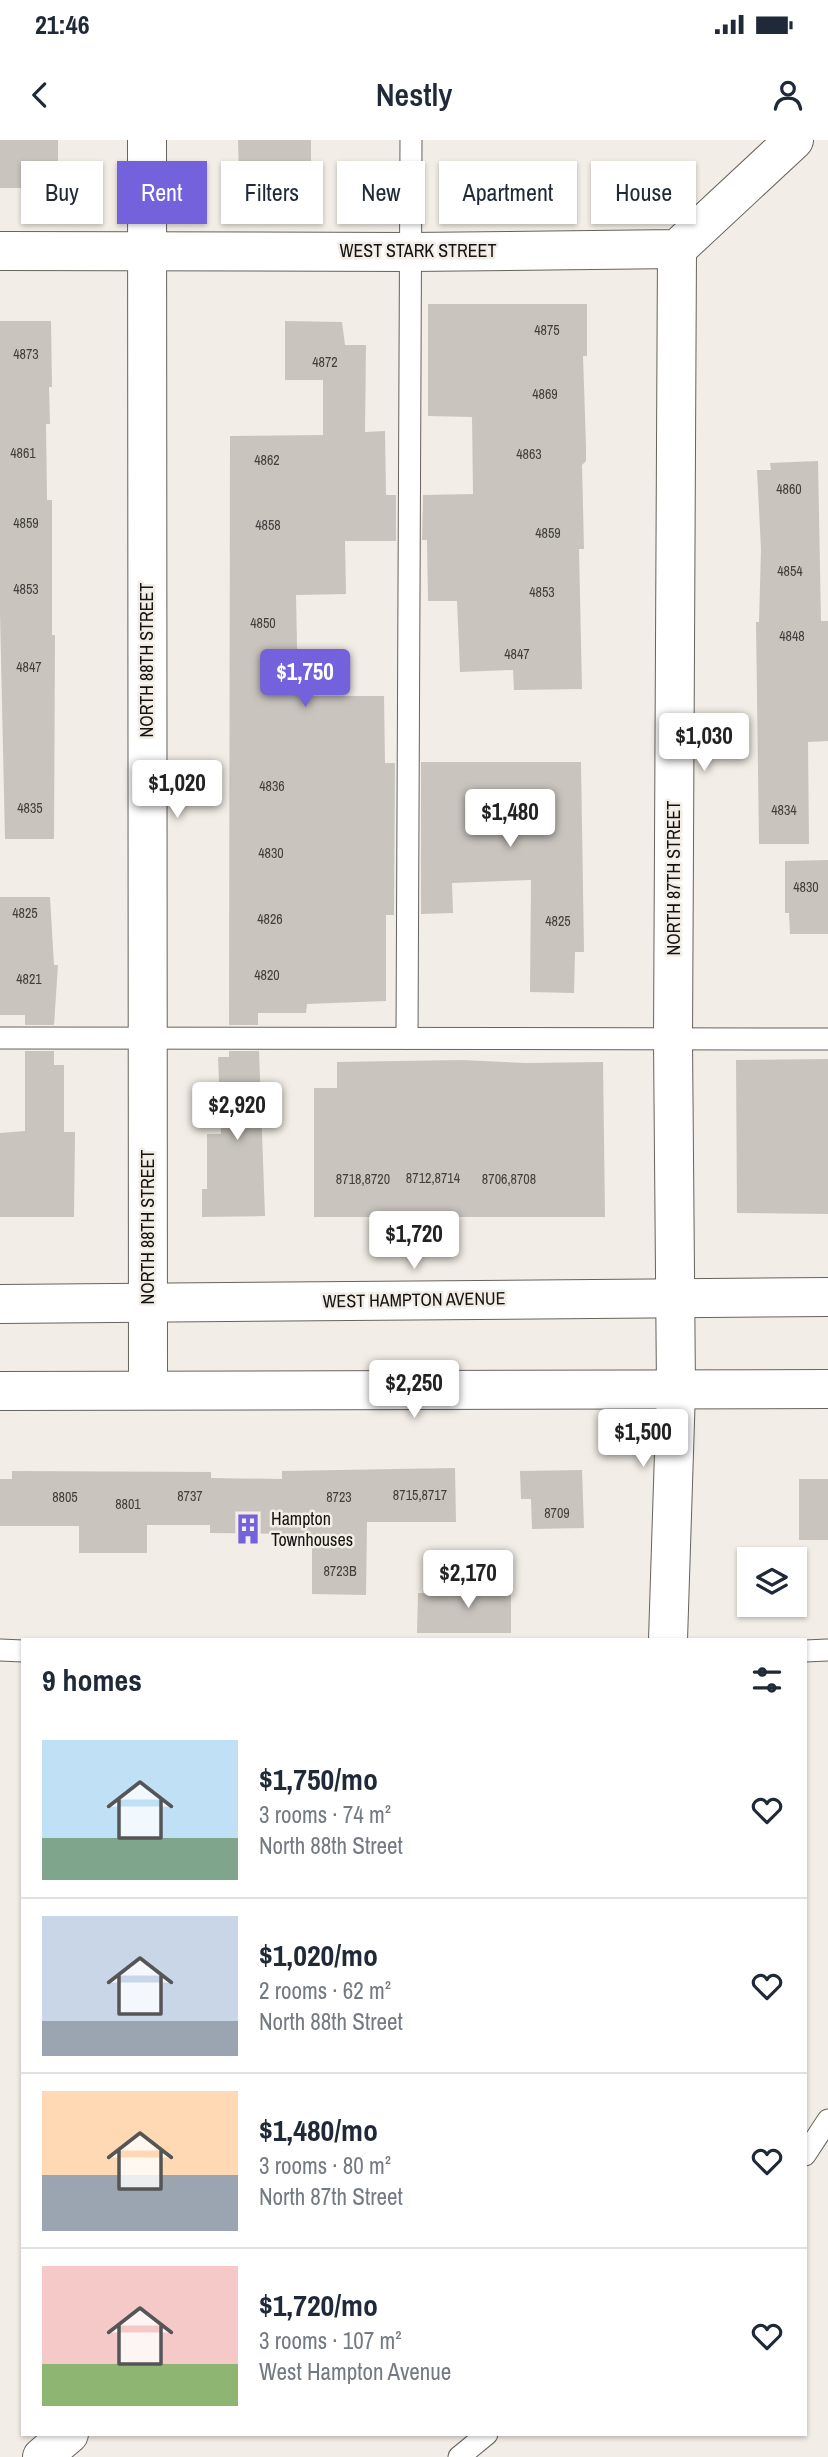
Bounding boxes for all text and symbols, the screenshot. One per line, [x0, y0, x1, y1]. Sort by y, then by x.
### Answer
text: 21:46 [35, 7, 90, 42]
text: Nestly [376, 73, 452, 116]
icon: back [21, 76, 59, 114]
icon: person [769, 76, 807, 114]
chip: Buy [21, 161, 103, 224]
chip: Rent [117, 161, 207, 224]
chip: Filters [221, 161, 323, 224]
chip: New [337, 161, 425, 224]
chip: Apartment [439, 161, 577, 224]
chip: House [591, 161, 696, 224]
street label: WEST STARK STREET [340, 238, 496, 263]
house number: 4875 [534, 321, 560, 339]
house number: 4873 [13, 345, 39, 363]
house number: 4872 [312, 353, 338, 371]
house number: 4869 [532, 385, 558, 403]
house number: 4861 [10, 444, 36, 462]
house number: 4863 [516, 445, 542, 463]
house number: 4862 [254, 451, 280, 469]
house number: 4860 [776, 480, 802, 498]
house number: 4859 [13, 514, 39, 532]
house number: 4858 [255, 516, 281, 534]
house number: 4859 [535, 524, 561, 542]
house number: 4854 [777, 562, 803, 580]
house number: 4853 [13, 580, 39, 598]
street label: NORTH 88TH STREET [134, 583, 159, 737]
house number: 4853 [529, 583, 555, 601]
house number: 4850 [250, 614, 276, 632]
house number: 4848 [779, 627, 805, 645]
house number: 4847 [504, 645, 530, 663]
pin: $1,750 [248, 650, 362, 709]
text: $1,750 [276, 656, 334, 687]
house number: 4847 [16, 658, 42, 676]
pin: $1,030 [647, 714, 761, 773]
text: $1,030 [675, 720, 733, 751]
pin: $1,020 [120, 760, 234, 820]
text: $1,020 [148, 767, 206, 798]
house number: 4836 [259, 777, 285, 795]
pin: $1,480 [453, 790, 567, 849]
text: $1,480 [481, 796, 539, 827]
house number: 4835 [17, 799, 43, 817]
street label: NORTH 87TH STREET [661, 801, 686, 955]
house number: 4834 [771, 801, 797, 819]
house number: 4830 [258, 844, 284, 862]
house number: 4830 [793, 878, 819, 896]
house number: 4825 [12, 904, 38, 922]
house number: 4826 [257, 910, 283, 928]
house number: 4825 [545, 912, 571, 930]
house number: 4820 [254, 966, 280, 984]
house number: 4821 [16, 970, 42, 988]
pin: $2,920 [180, 1082, 294, 1142]
text: $2,920 [208, 1089, 266, 1120]
street label: NORTH 88TH STREET [135, 1150, 160, 1304]
house number: 8712,8714 [406, 1169, 461, 1187]
house number: 8718,8720 [336, 1170, 390, 1188]
house number: 8706,8708 [482, 1170, 536, 1188]
pin: $1,720 [357, 1212, 471, 1271]
text: $1,720 [385, 1218, 443, 1249]
street label: WEST HAMPTON AVENUE [322, 1285, 506, 1314]
pin: $2,250 [357, 1360, 471, 1420]
text: $2,250 [385, 1367, 443, 1398]
pin: $1,500 [586, 1410, 700, 1469]
text: $1,500 [614, 1416, 672, 1447]
house number: 8715,8717 [393, 1486, 447, 1504]
house number: 8737 [177, 1487, 203, 1505]
house number: 8805 [52, 1488, 78, 1506]
house number: 8723 [326, 1488, 352, 1506]
house number: 8801 [115, 1495, 141, 1513]
house number: 8709 [544, 1504, 570, 1522]
place label: Hampton Townhouses [271, 1506, 353, 1552]
building icon: Hampton Townhouses [231, 1512, 265, 1546]
map controls [737, 1547, 807, 1617]
button: layers [737, 1547, 807, 1617]
pin: $2,170 [411, 1550, 525, 1610]
text: $2,170 [439, 1557, 497, 1588]
house number: 8723B [323, 1562, 357, 1580]
text: 9 homes [42, 1660, 142, 1700]
icon: filters [748, 1661, 786, 1699]
text: $1,750/mo [259, 1759, 378, 1799]
icon: home [98, 1768, 182, 1852]
icon: heart [748, 1791, 786, 1829]
text: 3 rooms · 74 m² [259, 1799, 391, 1830]
text: North 88th Street [259, 1830, 403, 1861]
text: $1,020/mo [259, 1935, 378, 1975]
icon: home [98, 1944, 182, 2028]
icon: heart [748, 1967, 786, 2005]
text: 2 rooms · 62 m² [259, 1975, 391, 2006]
text: North 88th Street [259, 2006, 403, 2037]
text: $1,480/mo [259, 2110, 378, 2150]
icon: home [98, 2119, 182, 2203]
icon: heart [748, 2142, 786, 2180]
text: 3 rooms · 80 m² [259, 2150, 391, 2181]
text: North 87th Street [259, 2181, 403, 2212]
text: $1,720/mo [259, 2285, 378, 2325]
icon: home [98, 2294, 182, 2378]
icon: heart [748, 2317, 786, 2355]
text: 3 rooms · 107 m² [259, 2325, 402, 2356]
text: West Hampton Avenue [259, 2356, 451, 2387]

